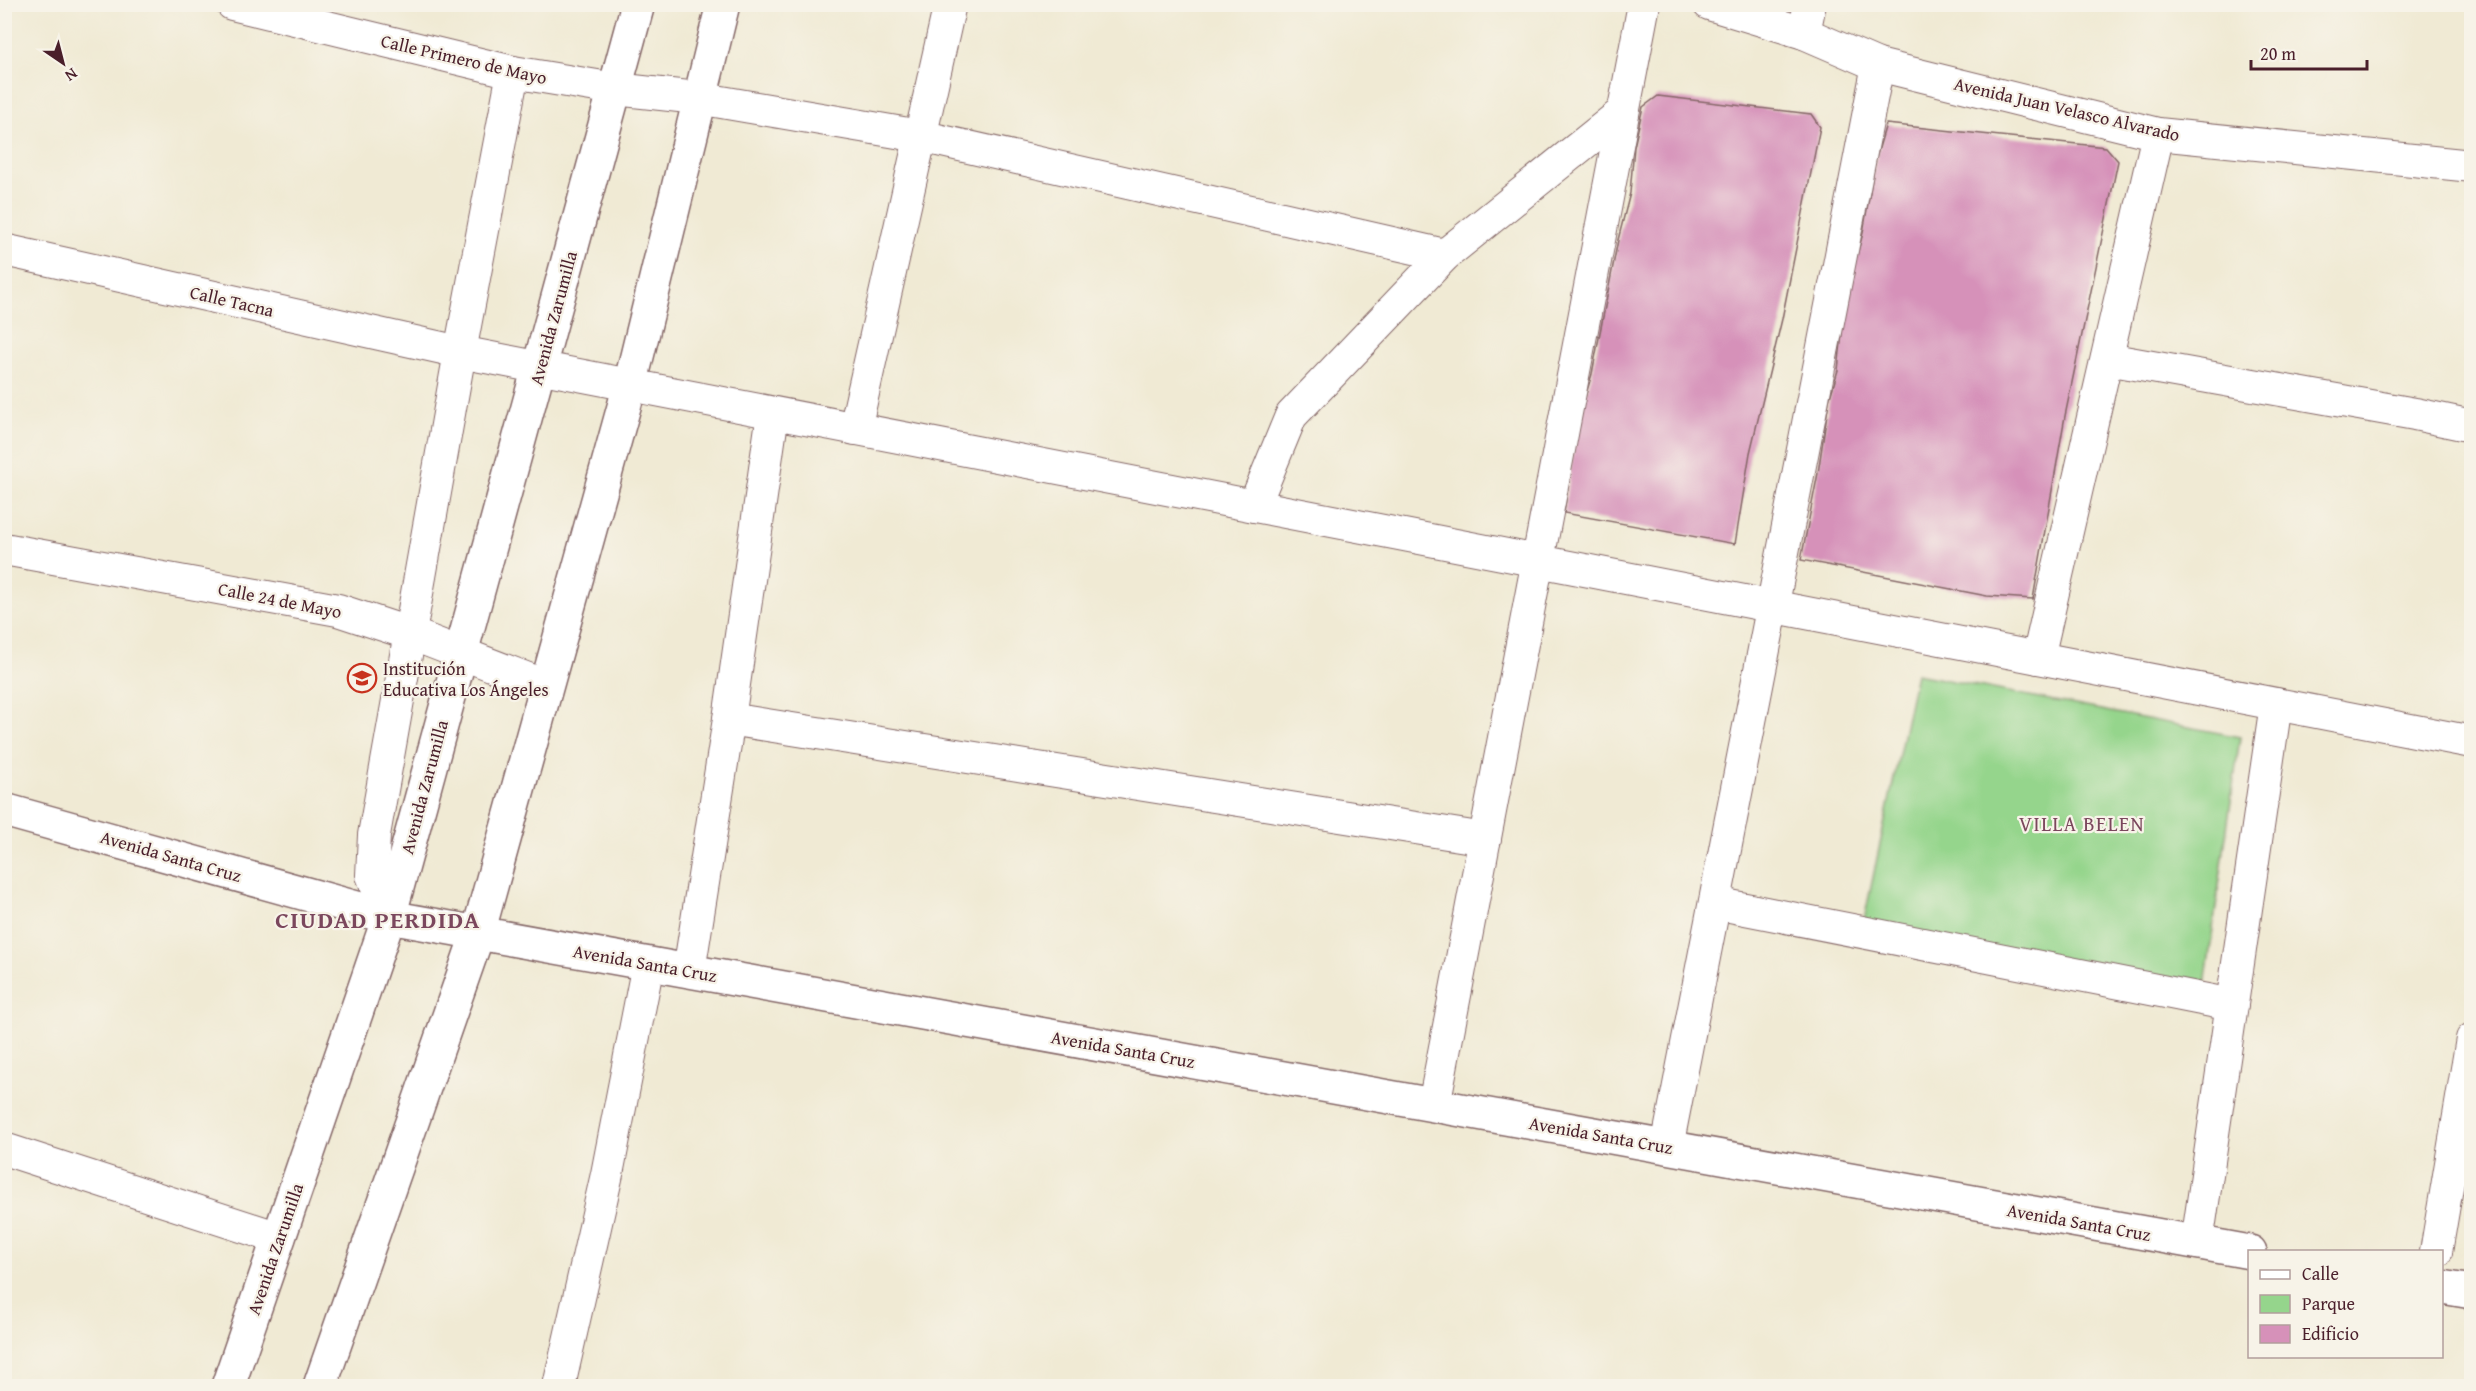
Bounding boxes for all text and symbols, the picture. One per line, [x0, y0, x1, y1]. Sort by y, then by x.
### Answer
street label: Calle Primero de Mayo [378, 27, 550, 91]
north arrow [33, 33, 93, 93]
scale bar [2251, 33, 2366, 71]
text: 20 m [2260, 40, 2296, 67]
text: N [60, 62, 83, 88]
street label: Avenida Juan Velasco Alvarado [1951, 70, 2183, 148]
street label: Avenida Zarumilla [522, 247, 584, 388]
street label: Calle Tacna [187, 278, 277, 324]
street label: Calle 24 de Mayo [216, 575, 344, 625]
place label: Institución Educativa Los Ángeles [383, 655, 549, 703]
school or university icon: Institución Educativa Los Ángeles [346, 662, 378, 694]
street label: Avenida Zarumilla [393, 716, 455, 857]
district label: VILLA BELEN [2019, 809, 2145, 838]
street label: Avenida Santa Cruz [97, 823, 245, 889]
district label: CIUDAD PERDIDA [275, 902, 481, 937]
street label: Avenida Santa Cruz [571, 937, 719, 989]
street label: Avenida Santa Cruz [1049, 1023, 1197, 1075]
street label: Avenida Santa Cruz [1527, 1109, 1675, 1161]
street label: Avenida Zarumilla [240, 1179, 310, 1319]
street label: Avenida Santa Cruz [2005, 1196, 2153, 1248]
legend [2248, 1250, 2443, 1358]
text: Calle [2302, 1260, 2339, 1287]
text: Parque [2302, 1290, 2355, 1317]
text: Edificio [2302, 1320, 2359, 1347]

